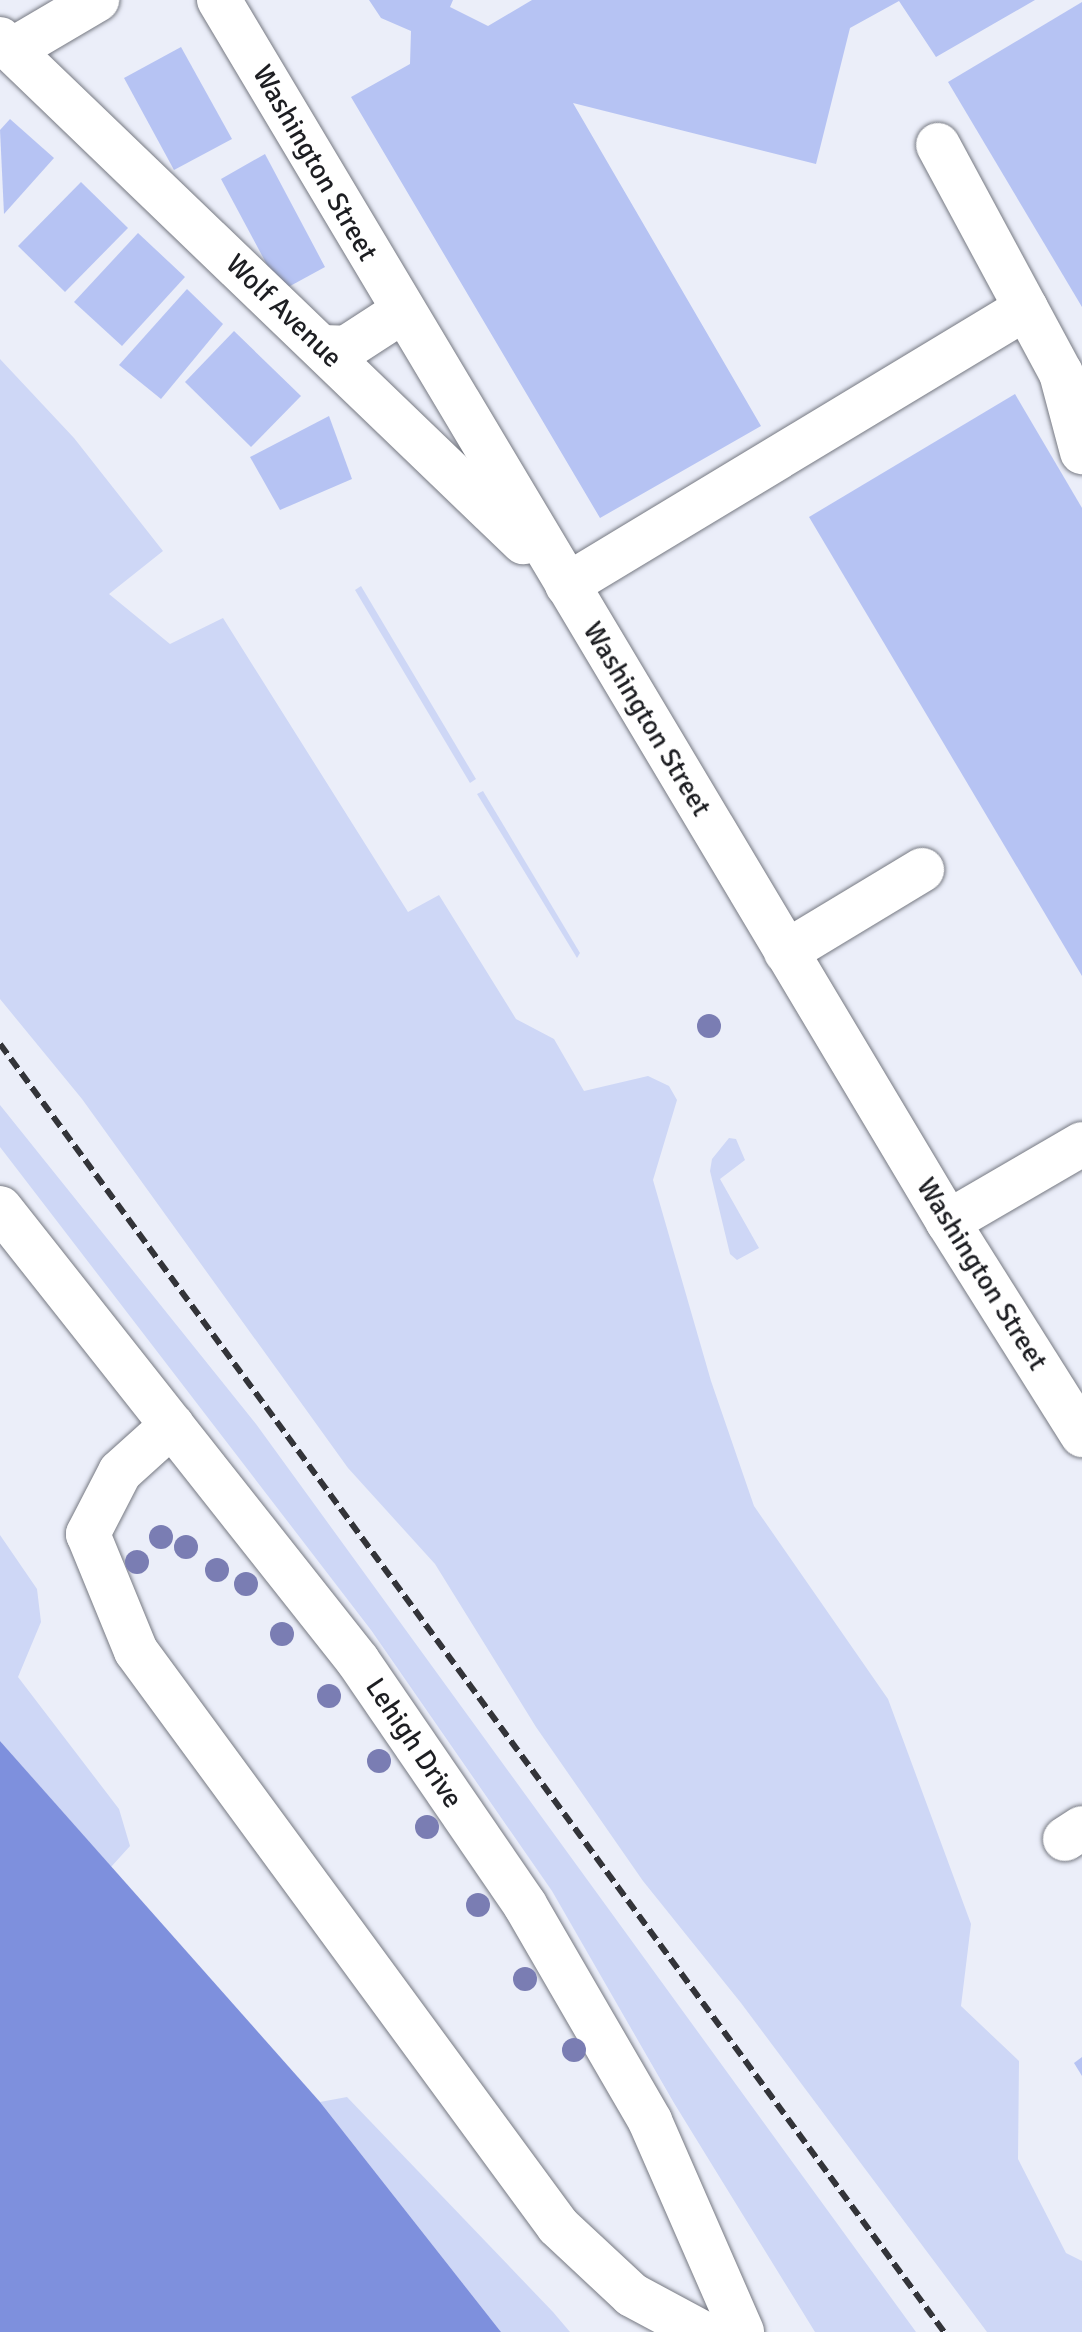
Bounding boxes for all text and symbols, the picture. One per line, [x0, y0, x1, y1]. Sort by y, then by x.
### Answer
street label: Washington Street [245, 59, 385, 267]
street label: Wolf Avenue [219, 247, 349, 375]
street label: Washington Street [576, 616, 718, 822]
street label: Washington Street [909, 1172, 1055, 1376]
street label: Lehigh Drive [358, 1672, 470, 1814]

